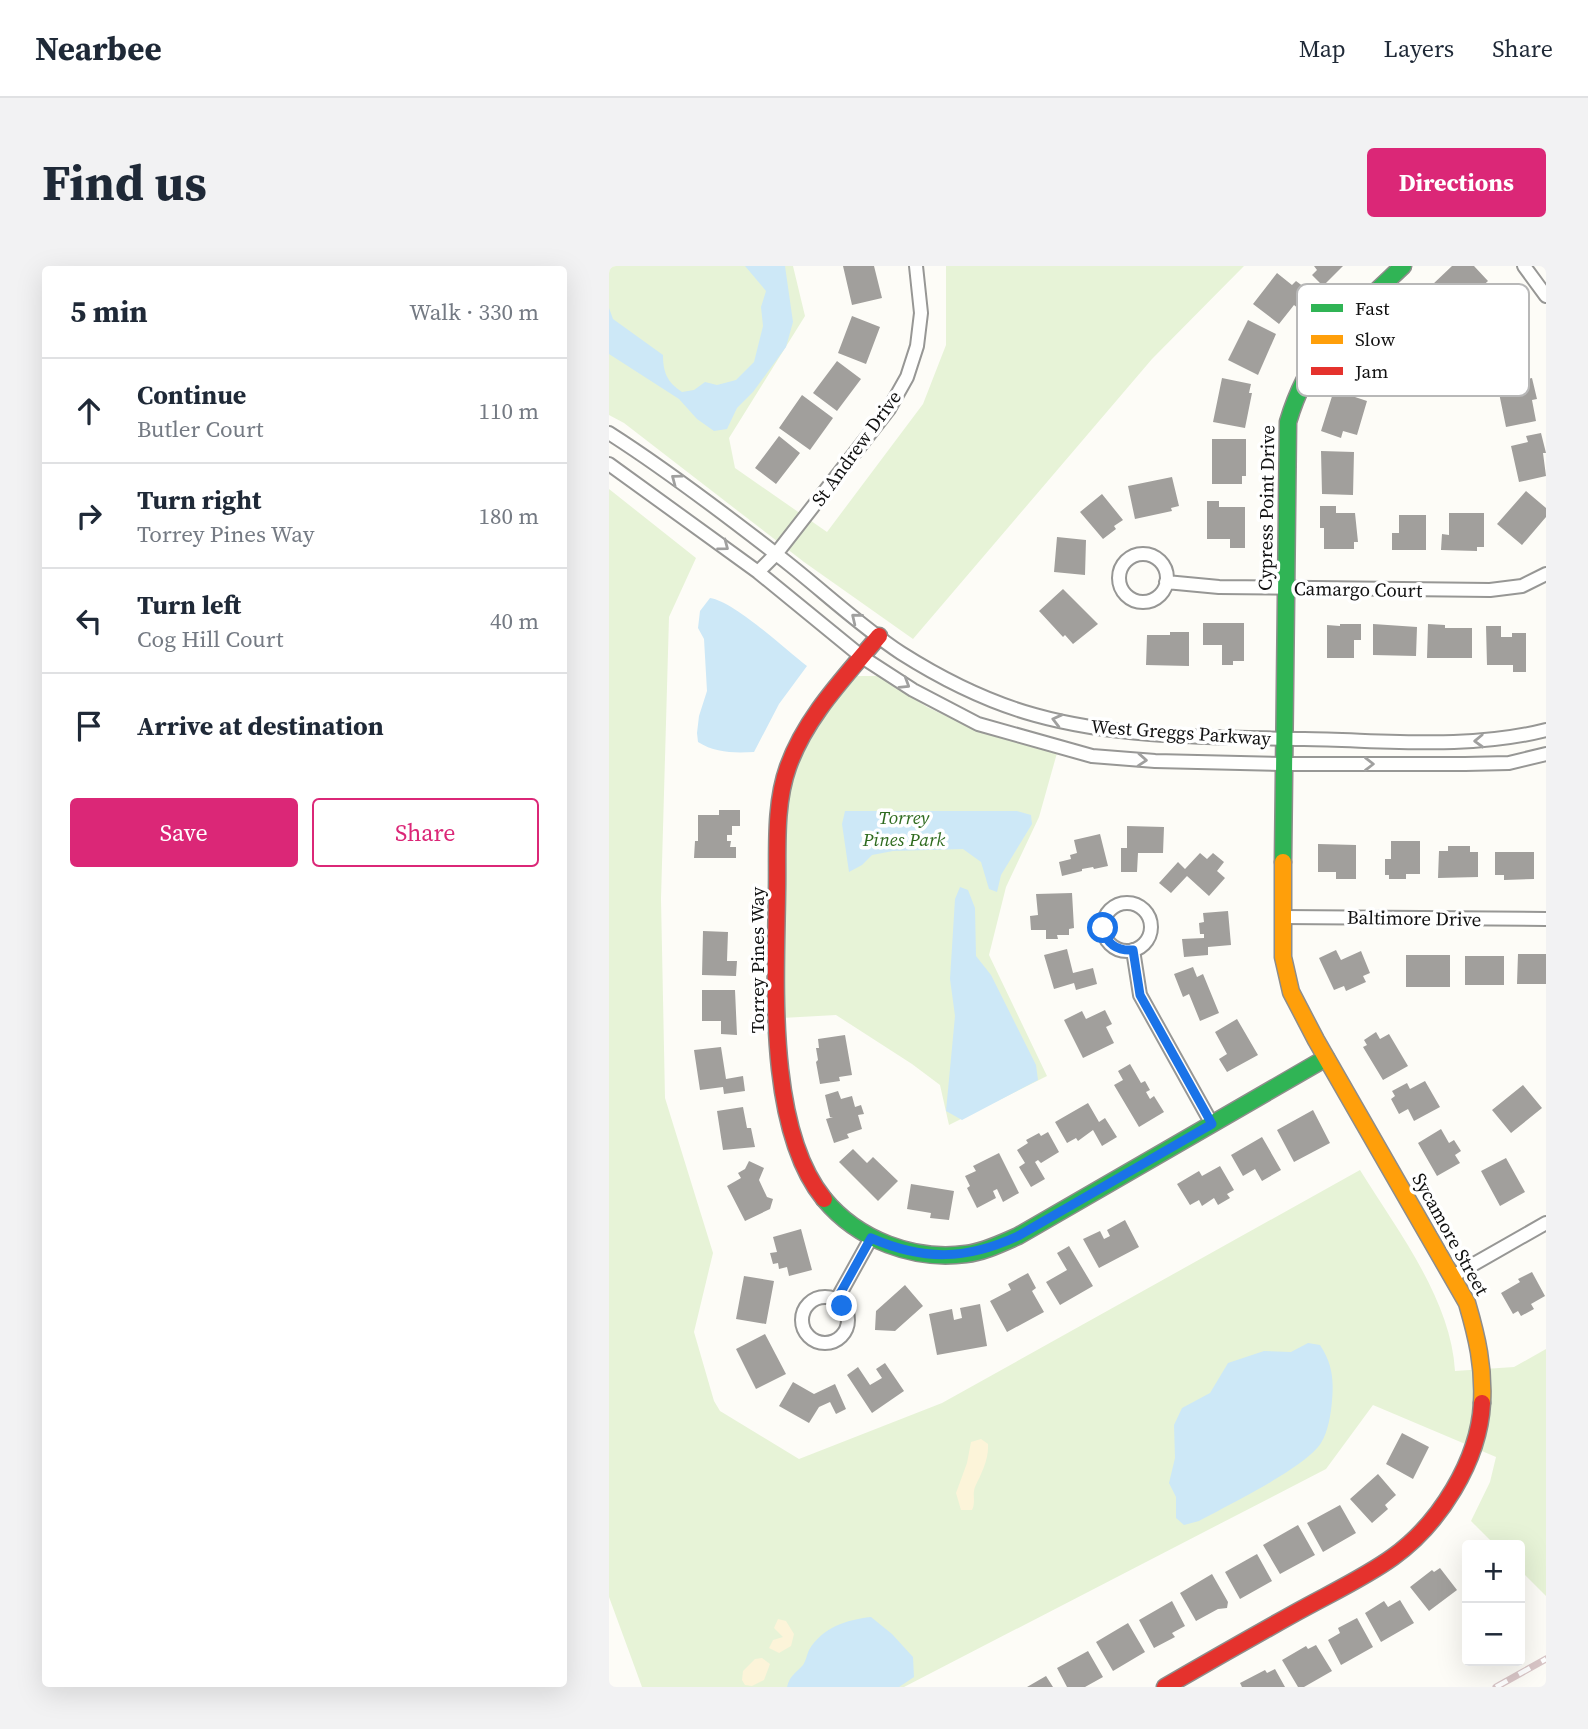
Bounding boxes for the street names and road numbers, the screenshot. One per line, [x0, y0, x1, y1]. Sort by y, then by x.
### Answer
street label: St Andrew Drive [805, 385, 907, 511]
street label: Cypress Point Drive [1252, 425, 1280, 591]
street label: Camargo Court [1294, 575, 1423, 603]
street label: West Greggs Parkway [1090, 713, 1272, 751]
street label: Torrey Pines Way [744, 886, 770, 1033]
street label: Baltimore Drive [1347, 904, 1481, 932]
street label: Sycamore Street [1407, 1168, 1496, 1301]

